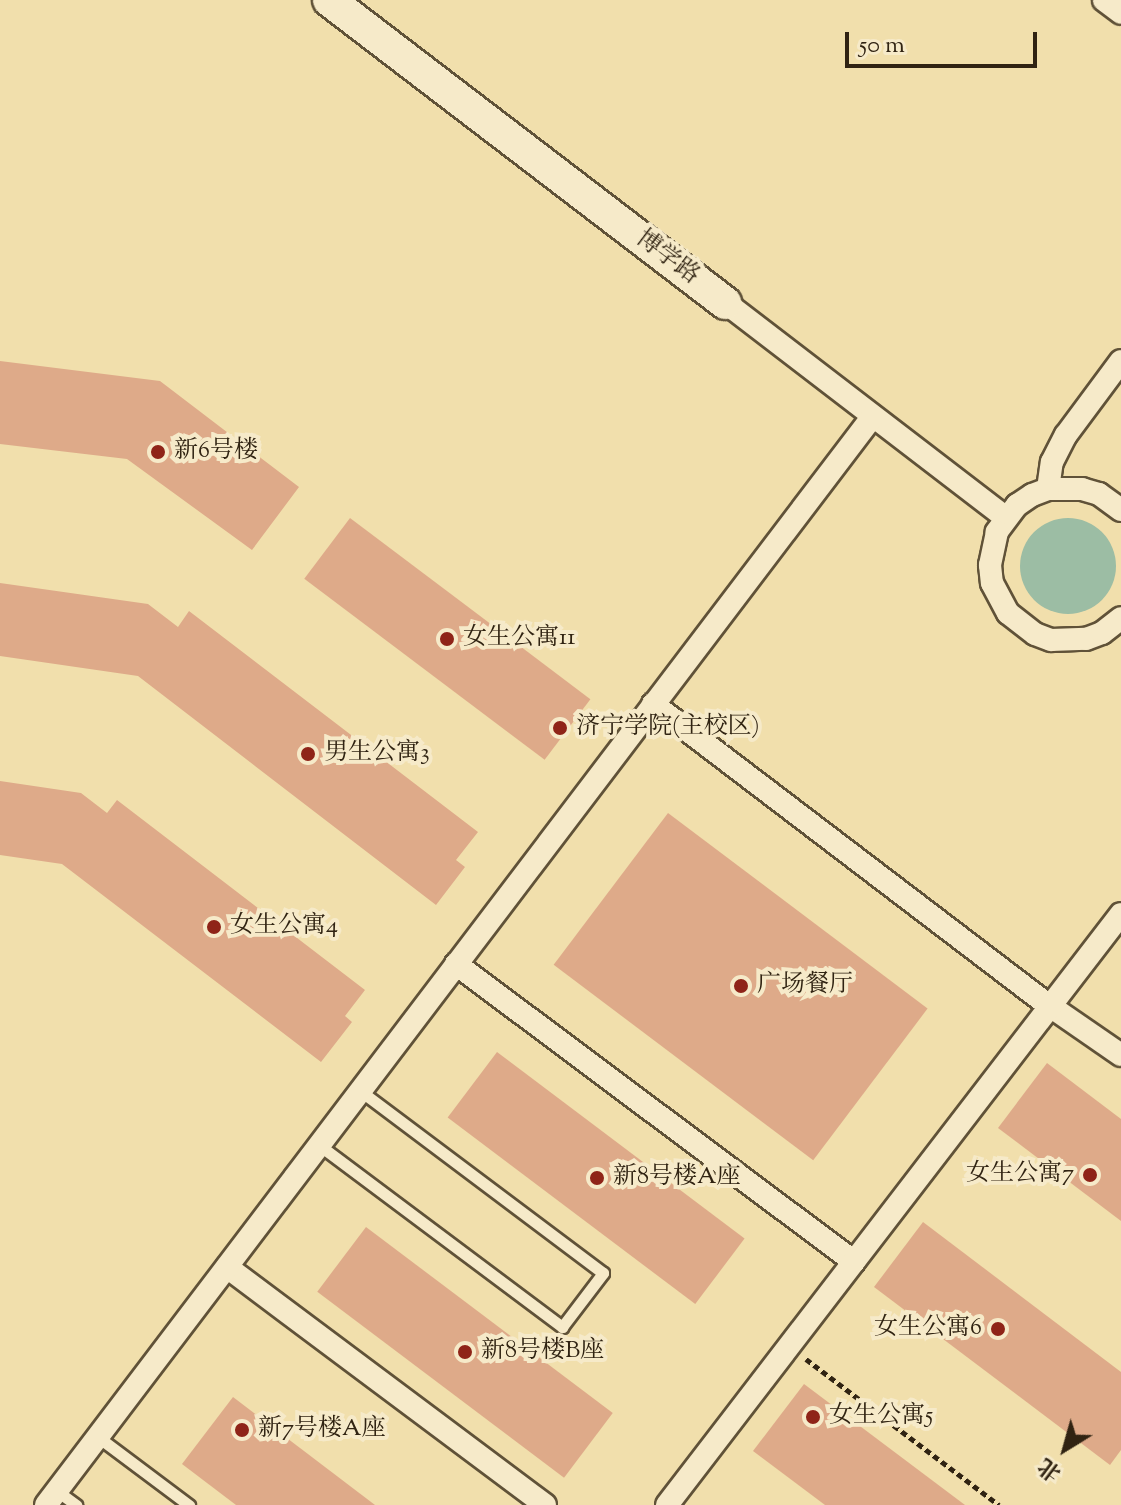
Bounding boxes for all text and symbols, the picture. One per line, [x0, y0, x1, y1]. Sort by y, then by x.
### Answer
scale bar [849, 16, 1041, 66]
text: 50 m [859, 29, 905, 63]
street label: 博学路 [630, 225, 704, 291]
place label: 新6号楼 [174, 438, 258, 466]
marker: 新6号楼 [149, 443, 167, 461]
place label: 女生公寓11 [463, 625, 575, 653]
marker: 女生公寓11 [438, 630, 456, 648]
place label: 济宁学院(主校区) [576, 714, 760, 742]
marker: 济宁学院(主校区) [551, 719, 569, 737]
place label: 男生公寓3 [324, 740, 430, 768]
marker: 男生公寓3 [299, 745, 317, 763]
place label: 女生公寓4 [230, 913, 338, 941]
marker: 女生公寓4 [205, 918, 223, 936]
place label: 广场餐厅 [757, 972, 853, 1000]
marker: 广场餐厅 [732, 977, 750, 995]
place label: 女生公寓7 [966, 1161, 1074, 1189]
place label: 新8号楼A座 [613, 1164, 740, 1192]
marker: 女生公寓7 [1081, 1166, 1099, 1184]
marker: 新8号楼A座 [588, 1169, 606, 1187]
place label: 女生公寓6 [874, 1315, 982, 1343]
marker: 女生公寓6 [989, 1320, 1007, 1338]
place label: 新8号楼B座 [481, 1338, 604, 1366]
marker: 新8号楼B座 [456, 1343, 474, 1361]
place label: 女生公寓5 [829, 1403, 933, 1431]
marker: 女生公寓5 [804, 1408, 822, 1426]
north arrow [1025, 1409, 1105, 1489]
place label: 新7号楼A座 [258, 1416, 386, 1444]
marker: 新7号楼A座 [233, 1421, 251, 1439]
text: 北 [1032, 1449, 1069, 1488]

